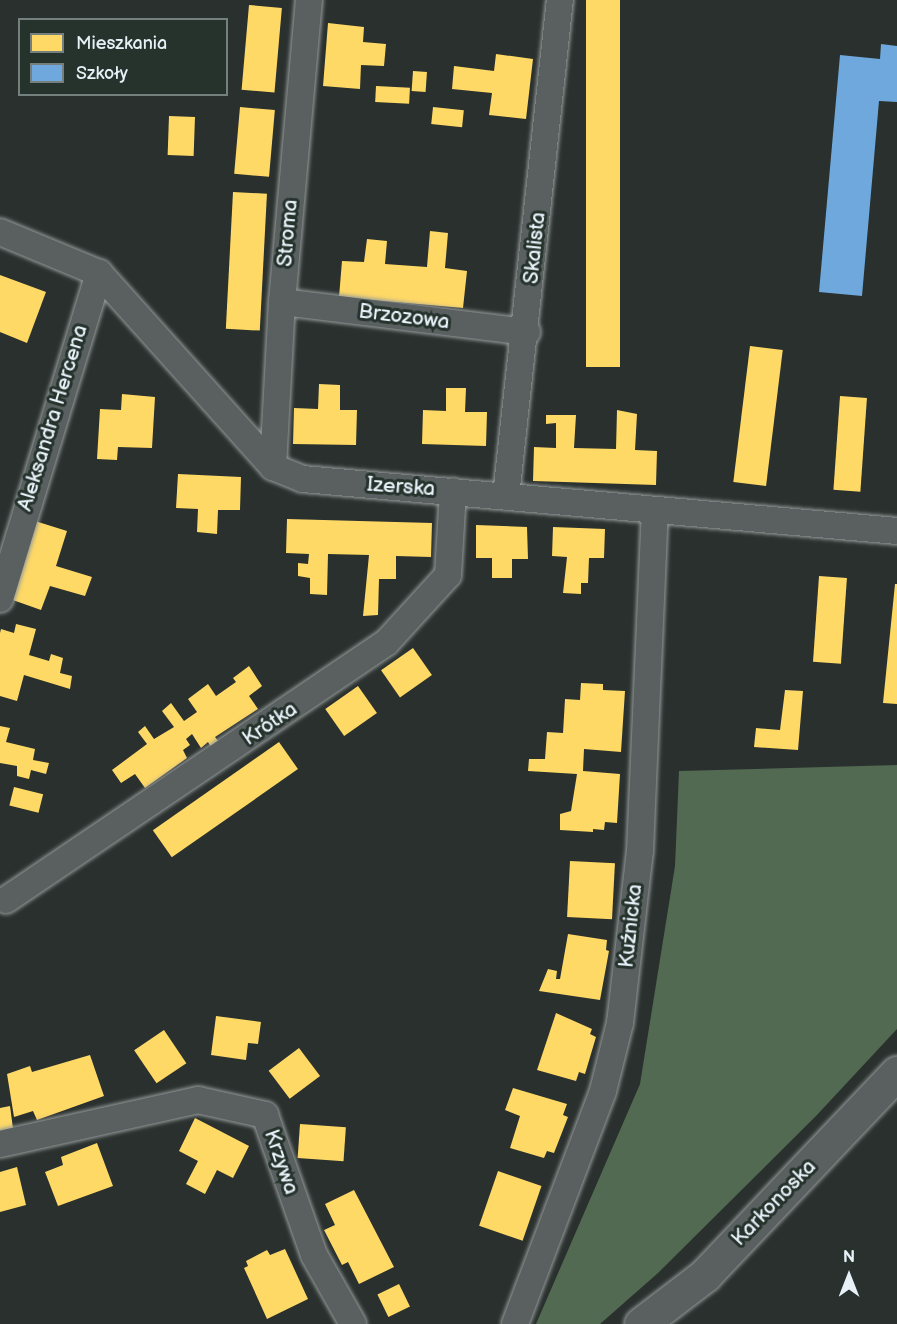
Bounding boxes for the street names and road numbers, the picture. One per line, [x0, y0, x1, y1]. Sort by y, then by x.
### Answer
street label: Stroma [273, 198, 303, 268]
street label: Skalista [519, 211, 551, 285]
street label: Brzozowa [357, 299, 451, 335]
street label: Aleksandra Hercena [13, 322, 93, 514]
street label: Izerska [366, 472, 436, 502]
street label: Krótka [238, 697, 302, 751]
street label: Kuźnicka [614, 883, 648, 969]
street label: Krzywa [258, 1126, 304, 1198]
street label: Karkonoska [727, 1154, 821, 1252]

